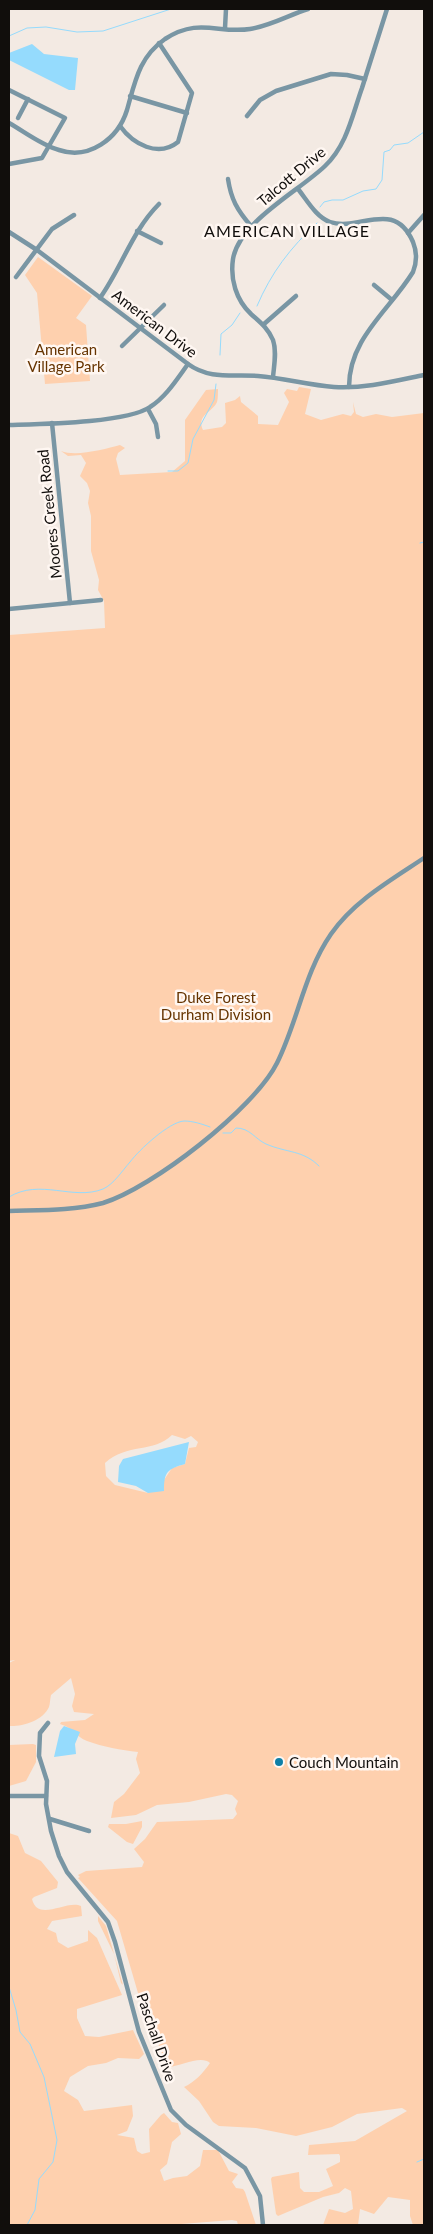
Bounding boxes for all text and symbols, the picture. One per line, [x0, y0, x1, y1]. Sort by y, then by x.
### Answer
street label: Talcott Drive [253, 142, 329, 210]
district label: AMERICAN VILLAGE [204, 221, 370, 240]
street label: American Drive [109, 285, 201, 361]
park label: American Village Park [27, 340, 105, 375]
street label: Moores Creek Road [33, 449, 65, 579]
park label: Duke Forest Durham Division [161, 988, 271, 1023]
place label: Couch Mountain [289, 1753, 399, 1771]
marker: Couch Mountain [273, 1756, 285, 1768]
street label: Paschall Drive [133, 1990, 181, 2084]

